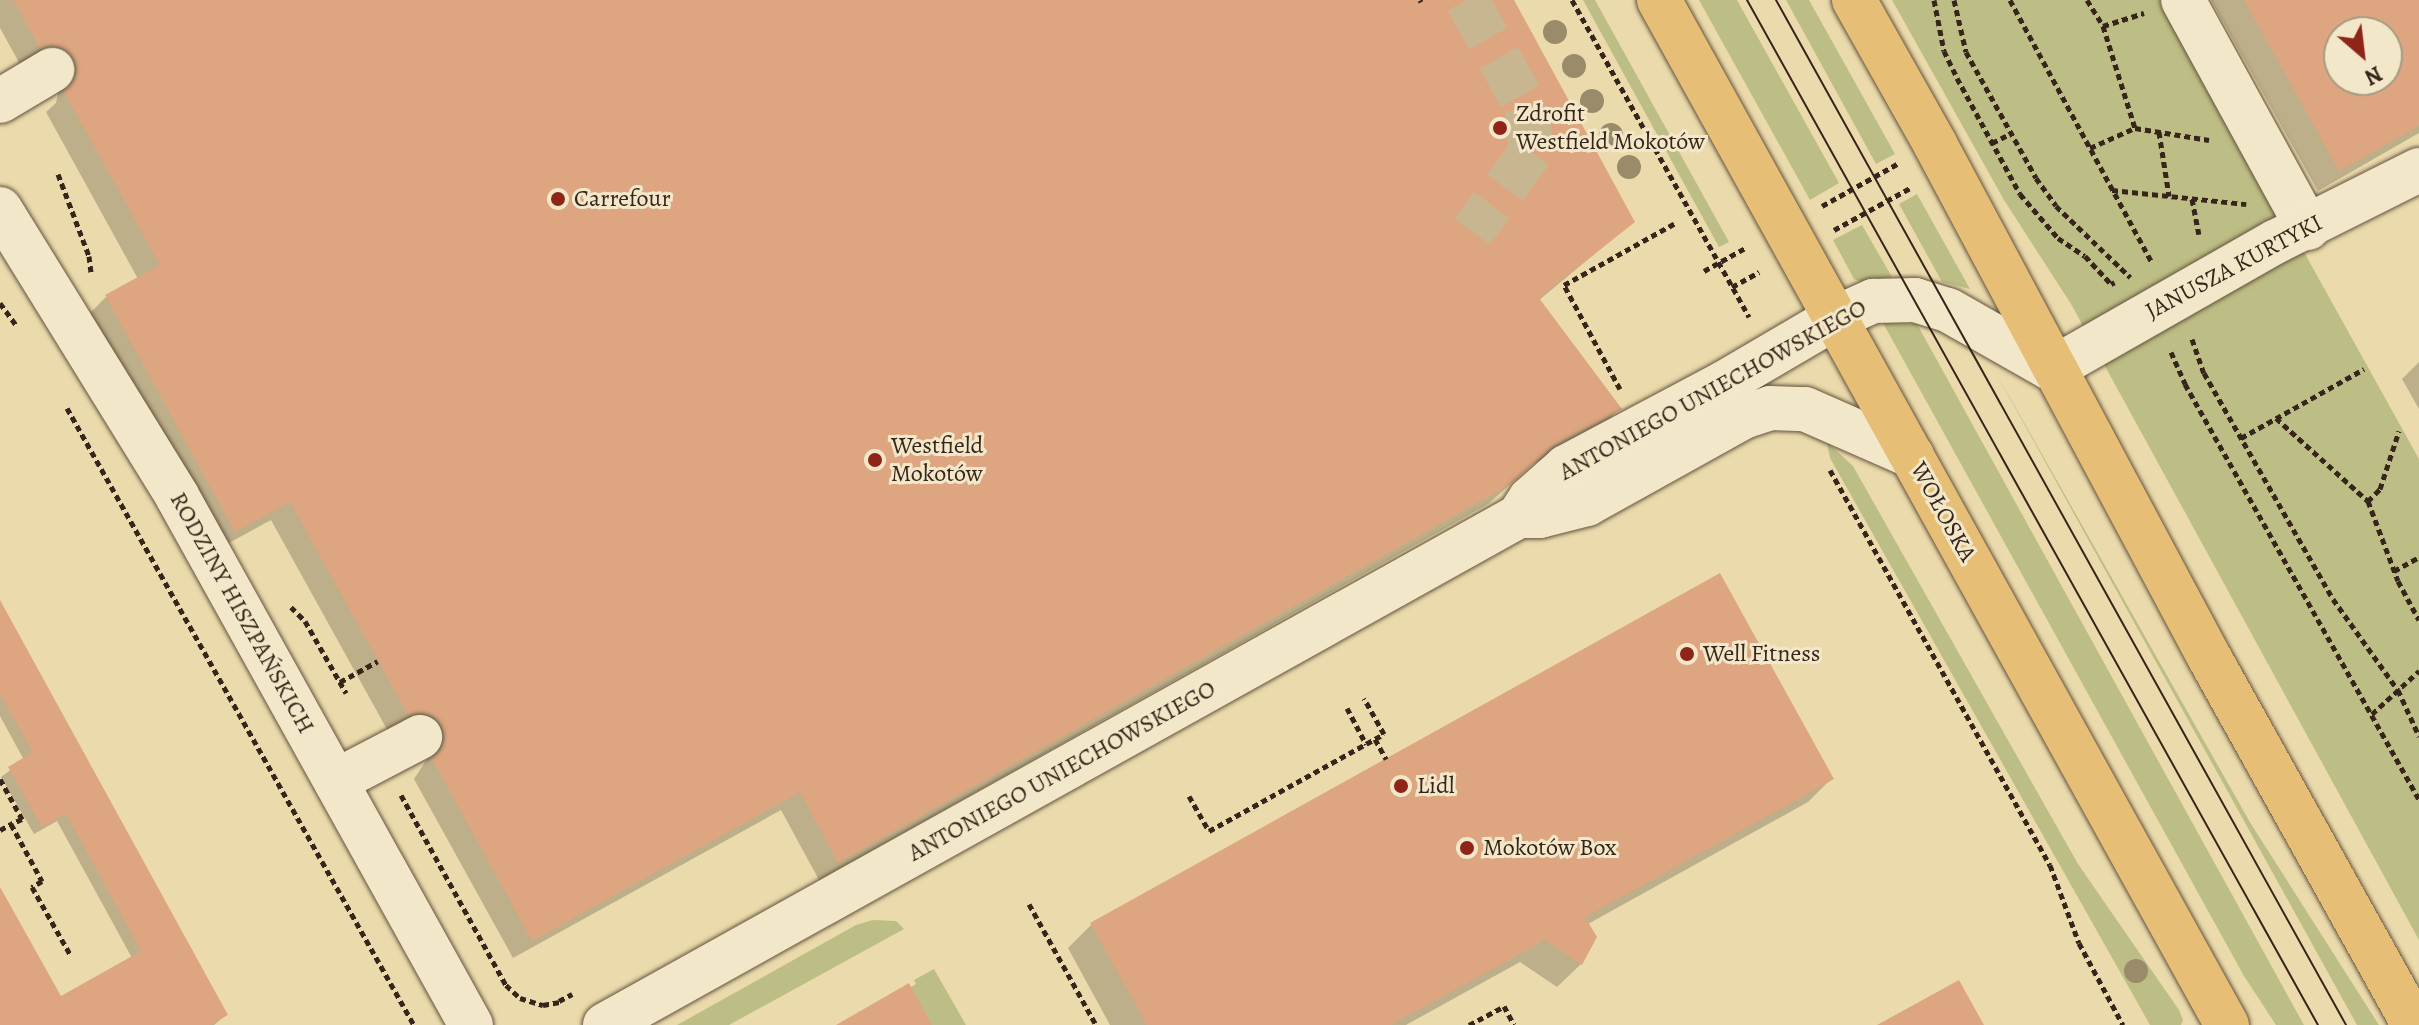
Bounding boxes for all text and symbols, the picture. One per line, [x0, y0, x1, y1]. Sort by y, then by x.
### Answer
north arrow [2323, 16, 2403, 96]
text: N [2359, 58, 2387, 92]
place label: Zdrofit Westfield Mokotów [1516, 100, 1705, 156]
marker: Zdrofit Westfield Mokotów [1491, 119, 1509, 137]
place label: Carrefour [574, 185, 671, 213]
marker: Carrefour [549, 190, 567, 208]
street label: JANUSZA KURTYKI [2141, 208, 2327, 326]
street label: ANTONIEGO UNIECHOWSKIEGO [1554, 293, 1872, 487]
place label: Westfield Mokotów [891, 432, 983, 488]
marker: Westfield Mokotów [866, 451, 884, 469]
street label: WOŁOSKA [1904, 457, 1982, 567]
street label: RODZINY HISZPAŃSKICH [164, 487, 320, 739]
place label: Well Fitness [1703, 640, 1820, 668]
marker: Well Fitness [1678, 645, 1696, 663]
street label: ANTONIEGO UNIECHOWSKIEGO [903, 674, 1221, 868]
place label: Lidl [1417, 772, 1455, 800]
marker: Lidl [1392, 777, 1410, 795]
place label: Mokotów Box [1483, 834, 1616, 862]
marker: Mokotów Box [1458, 839, 1476, 857]

